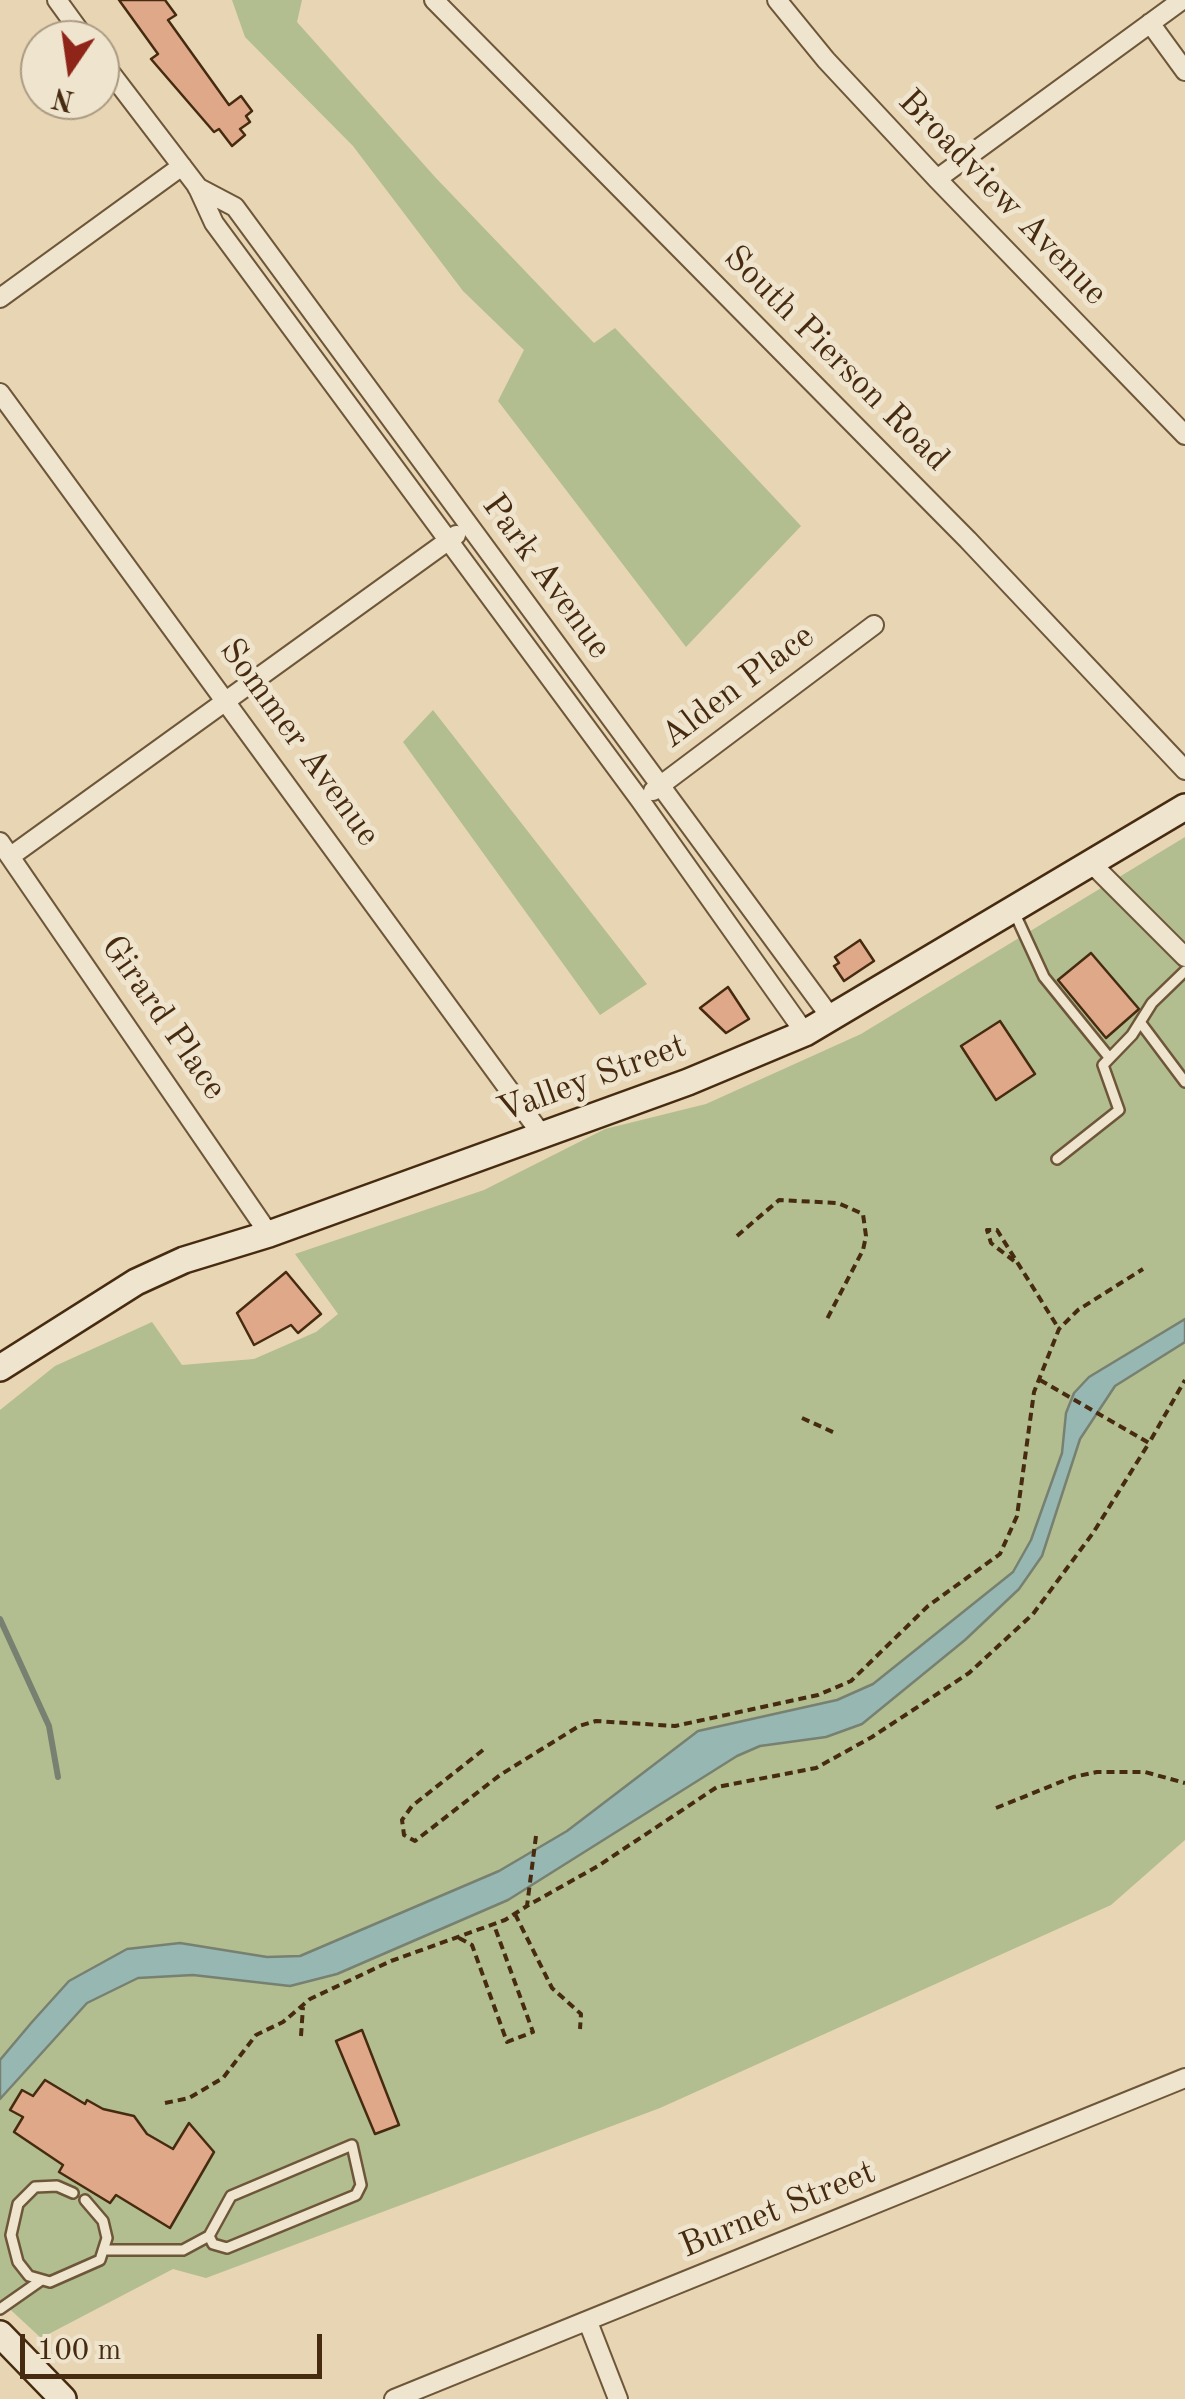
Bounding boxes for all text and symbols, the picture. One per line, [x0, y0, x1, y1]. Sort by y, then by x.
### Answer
north arrow [20, 20, 120, 120]
text: N [50, 81, 77, 113]
street label: Broadview Avenue [888, 81, 1116, 315]
street label: South Pierson Road [714, 237, 958, 481]
street label: Park Avenue [472, 487, 620, 667]
street label: Alden Place [653, 616, 823, 758]
street label: Sommer Avenue [210, 631, 388, 855]
street label: Girard Place [91, 928, 235, 1108]
street label: Valley Street [492, 1025, 692, 1133]
street label: Burnet Street [674, 2152, 882, 2268]
scale bar [25, 2314, 328, 2376]
text: 100 m [37, 2336, 121, 2366]

